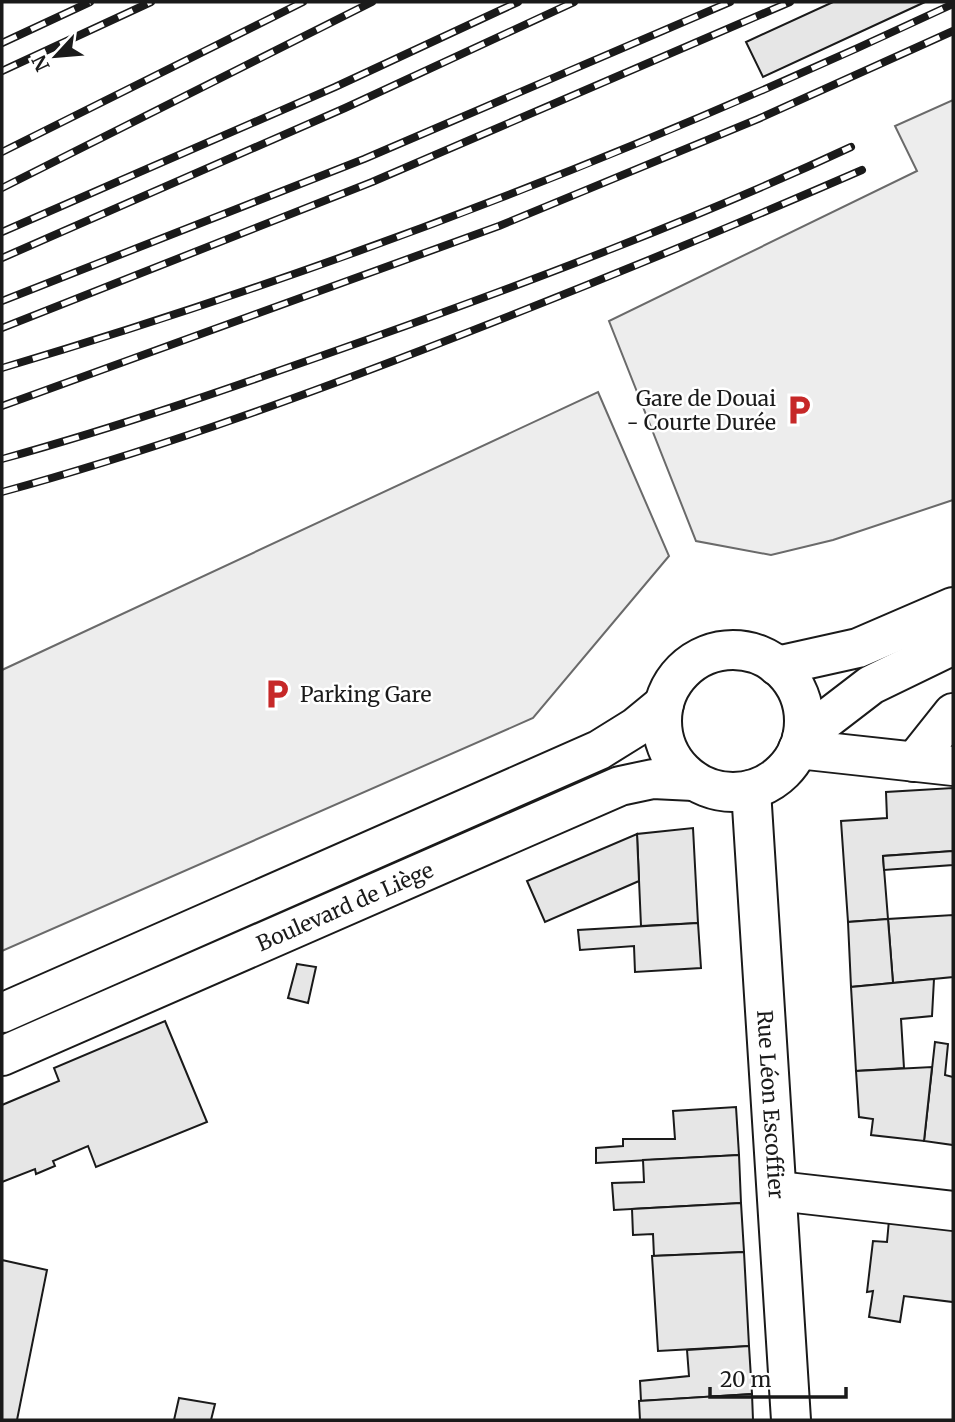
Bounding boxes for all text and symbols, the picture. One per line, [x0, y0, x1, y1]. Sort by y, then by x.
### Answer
north arrow [21, 21, 91, 91]
text: N [27, 51, 55, 75]
place label: Gare de Douai - Courte Durée [627, 385, 776, 436]
parking icon: Gare de Douai - Courte Durée [782, 393, 816, 427]
parking icon: Parking Gare [260, 677, 294, 711]
place label: Parking Gare [300, 681, 431, 708]
street label: Boulevard de Liège [252, 856, 437, 957]
street label: Rue Léon Escoffier [751, 1009, 790, 1200]
scale bar [710, 1356, 846, 1400]
text: 20 m [720, 1366, 772, 1393]

